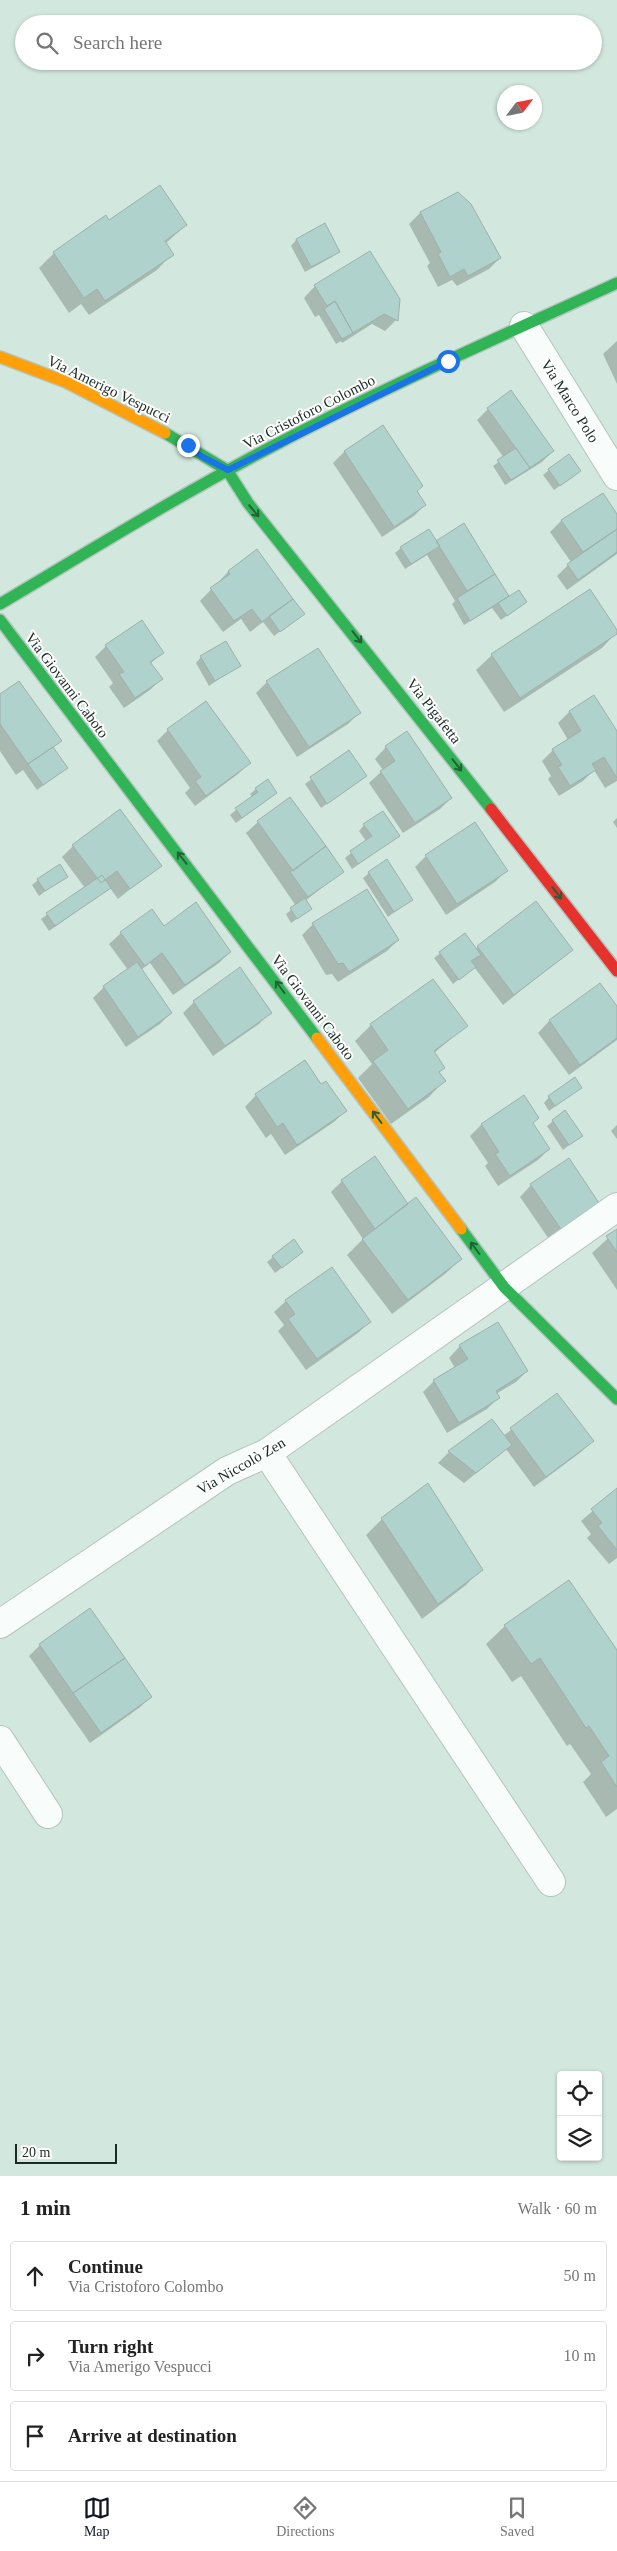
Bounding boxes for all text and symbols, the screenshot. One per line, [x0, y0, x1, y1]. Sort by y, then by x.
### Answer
search box [15, 15, 602, 70]
icon: search [33, 29, 61, 57]
text: Search here [73, 32, 162, 53]
north arrow [497, 85, 542, 130]
route start [437, 350, 460, 373]
street label: Via Amerigo Vespucci [45, 352, 173, 426]
street label: Via Marco Polo [538, 357, 602, 445]
street label: Via Cristoforo Colombo [240, 372, 378, 452]
route end [177, 434, 200, 457]
one-way arrow [249, 504, 260, 517]
street label: Via Giovanni Caboto [22, 629, 112, 741]
one-way arrow [351, 630, 362, 643]
street label: Via Pigafetta [404, 675, 464, 747]
one-way arrow [452, 758, 463, 771]
one-way arrow [176, 852, 187, 865]
one-way arrow [551, 886, 562, 899]
street label: Via Giovanni Caboto [268, 951, 358, 1063]
one-way arrow [275, 980, 285, 994]
one-way arrow [372, 1111, 383, 1124]
one-way arrow [469, 1242, 480, 1255]
street label: Via Niccolò Zen [194, 1434, 288, 1498]
map controls [557, 2071, 602, 2161]
button: locate [557, 2071, 602, 2116]
button: layers [557, 2116, 602, 2161]
scale bar [15, 2141, 118, 2164]
text: 20 m [22, 2145, 50, 2160]
text: 1 min [20, 2196, 71, 2220]
text: Walk · 60 m [518, 2200, 597, 2217]
text: Continue [68, 2256, 143, 2277]
icon: ahead [21, 2262, 49, 2290]
text: 50 m [564, 2267, 596, 2284]
text: Via Cristoforo Colombo [68, 2278, 223, 2295]
text: Turn right [68, 2336, 153, 2357]
icon: right [21, 2342, 49, 2370]
text: 10 m [564, 2347, 596, 2364]
text: Via Amerigo Vespucci [68, 2358, 212, 2375]
icon: arrive [21, 2422, 49, 2450]
text: Arrive at destination [68, 2425, 237, 2446]
tab: Map [83, 2494, 111, 2540]
tab: Directions [276, 2494, 335, 2540]
tab: Saved [500, 2494, 534, 2540]

